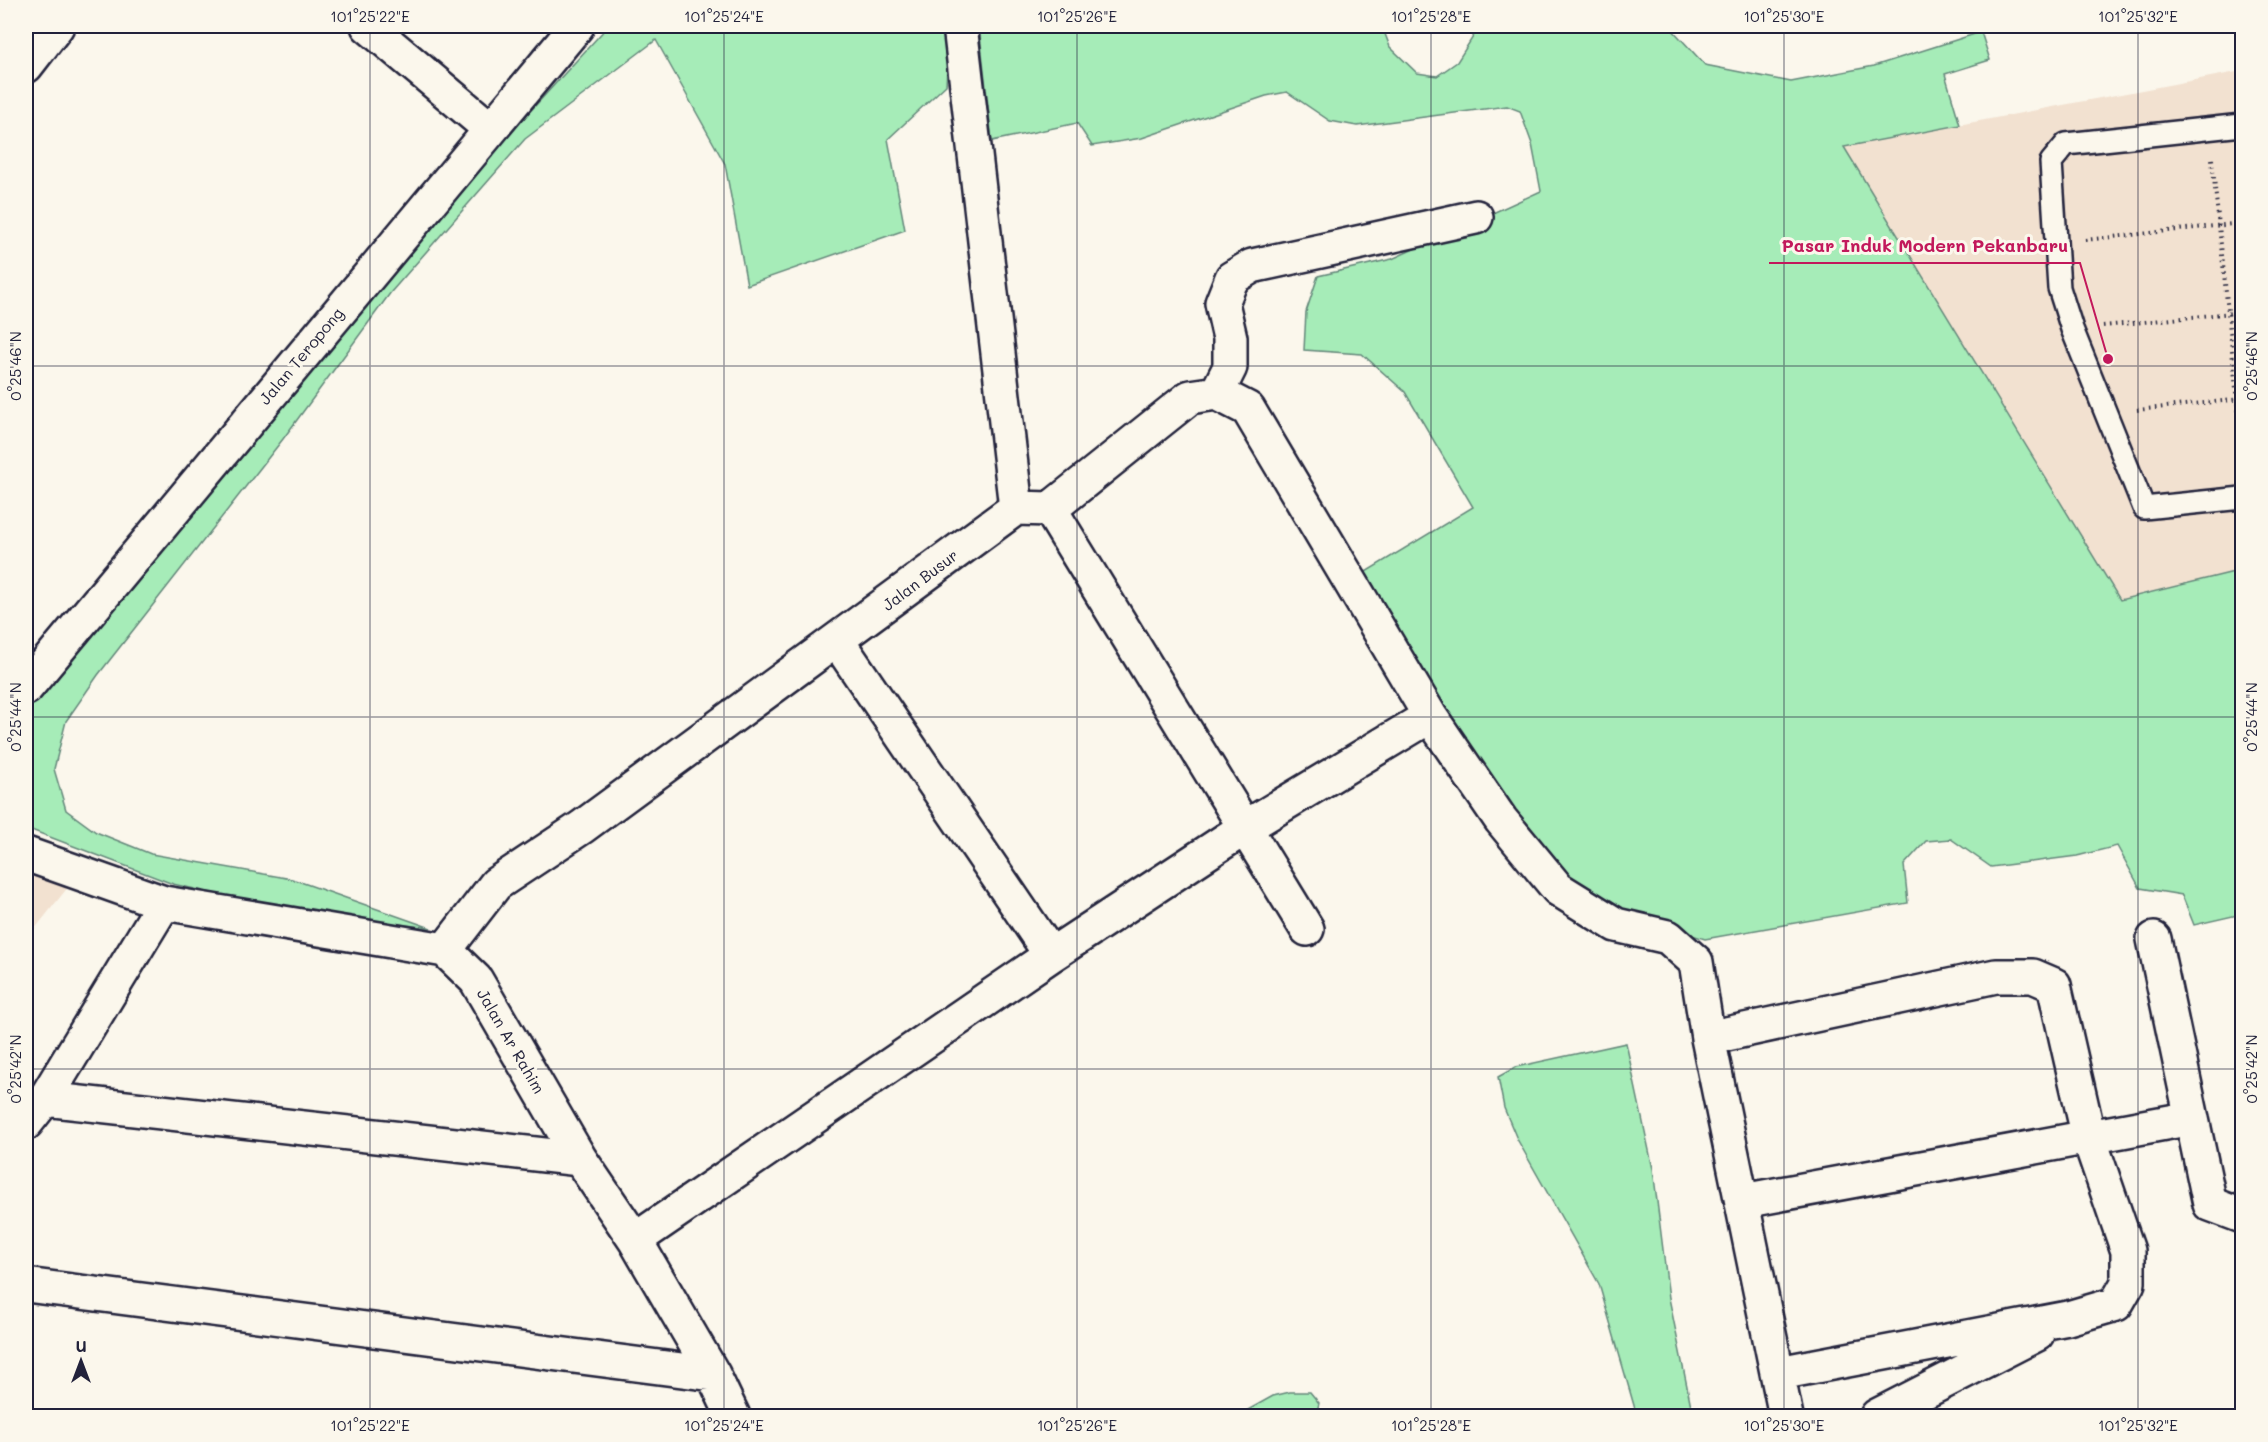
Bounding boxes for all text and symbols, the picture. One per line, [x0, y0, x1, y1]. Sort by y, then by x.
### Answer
text: 101°25'22"E [330, 6, 410, 26]
text: 101°25'24"E [684, 6, 764, 26]
text: 101°25'26"E [1037, 6, 1117, 26]
text: 101°25'28"E [1391, 6, 1471, 26]
text: 101°25'30"E [1744, 6, 1825, 26]
text: 101°25'32"E [2098, 6, 2178, 26]
callout: Pasar Induk Modern Pekanbaru [1769, 227, 2080, 263]
text: Pasar Induk Modern Pekanbaru [1782, 233, 2068, 257]
street label: Jalan Teropong [254, 303, 347, 409]
text: 0°25'46"N [5, 331, 25, 401]
text: 0°25'46"N [2241, 331, 2261, 401]
street label: Jalan Busur [877, 544, 962, 615]
text: 0°25'44"N [5, 682, 25, 752]
text: 0°25'44"N [2241, 682, 2261, 752]
street label: Jalan Ar Rahim [473, 984, 550, 1097]
text: 0°25'42"N [5, 1035, 25, 1103]
text: 0°25'42"N [2241, 1035, 2261, 1103]
north arrow [51, 1331, 111, 1391]
text: U [75, 1335, 87, 1356]
text: 101°25'22"E [330, 1415, 410, 1435]
text: 101°25'24"E [684, 1415, 764, 1435]
text: 101°25'26"E [1037, 1415, 1117, 1435]
text: 101°25'28"E [1391, 1415, 1471, 1435]
text: 101°25'30"E [1744, 1415, 1825, 1435]
text: 101°25'32"E [2098, 1415, 2178, 1435]

